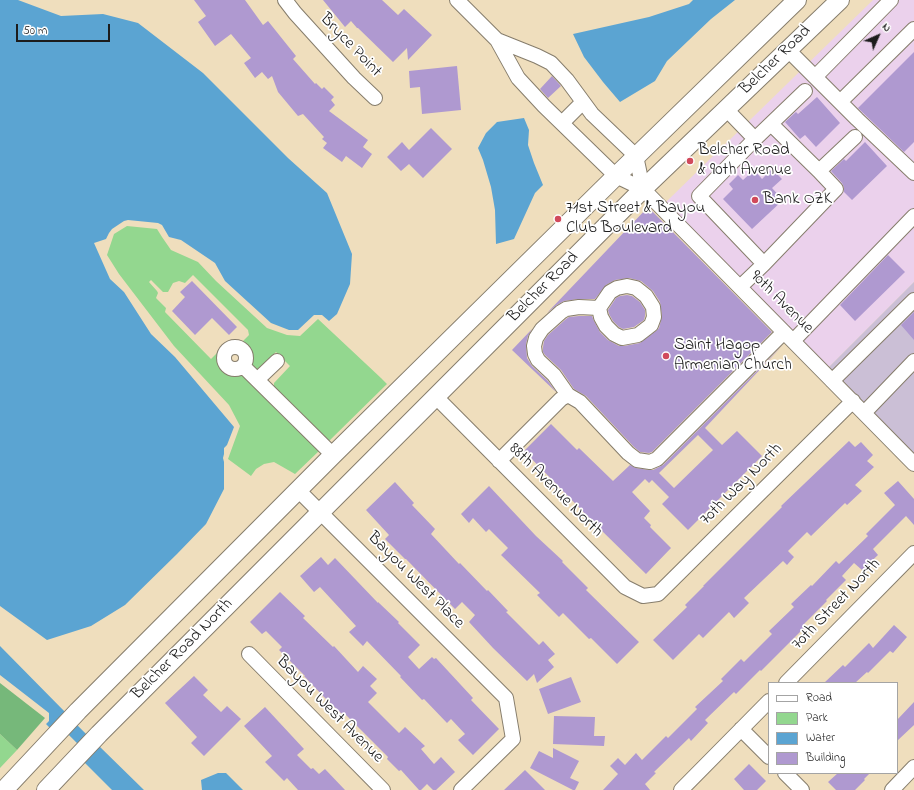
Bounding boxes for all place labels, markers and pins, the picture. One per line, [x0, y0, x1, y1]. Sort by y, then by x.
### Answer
place label: Belcher Road & 90th Avenue [698, 141, 791, 181]
marker: Belcher Road & 90th Avenue [685, 156, 695, 166]
place label: Bank OZK [763, 190, 832, 210]
marker: Bank OZK [750, 195, 760, 205]
place label: 71st Street & Bayou Club Boulevard [566, 199, 705, 239]
marker: 71st Street & Bayou Club Boulevard [553, 214, 563, 224]
place label: Saint Hagop Armenian Church [674, 336, 792, 376]
marker: Saint Hagop Armenian Church [661, 351, 671, 361]

